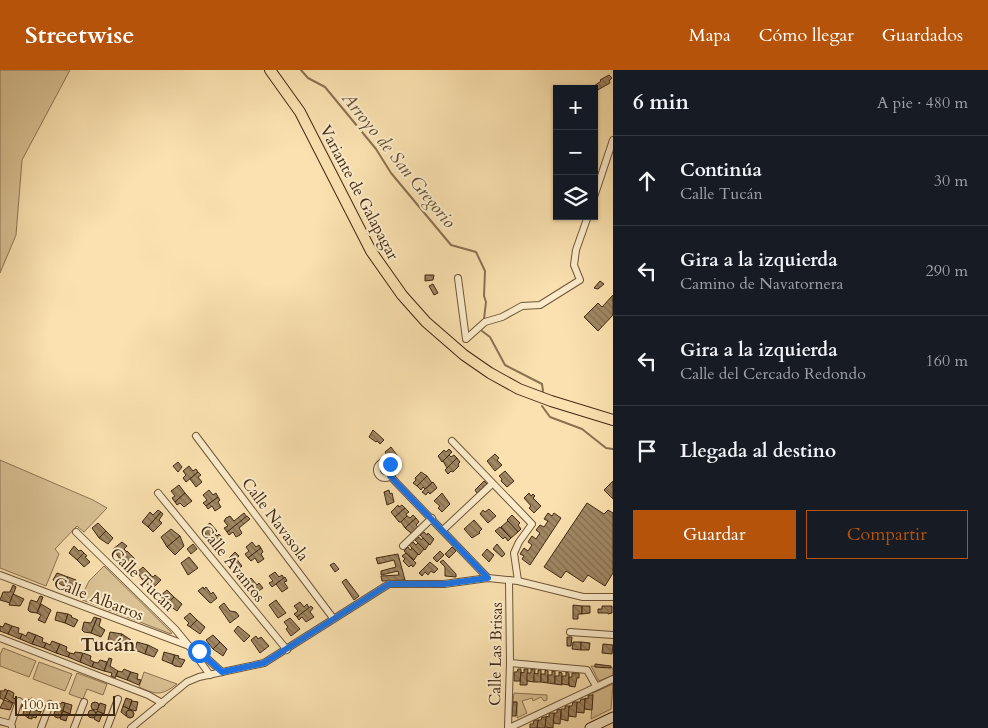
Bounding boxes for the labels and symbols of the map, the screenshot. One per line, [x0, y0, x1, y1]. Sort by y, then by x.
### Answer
water label: Arroyo de San Gregorio [335, 86, 461, 234]
street label: Variante de Galapagar [314, 121, 404, 264]
route end [379, 453, 402, 476]
street label: Calle Navasola [237, 473, 314, 566]
street label: Calle Avantos [194, 520, 270, 607]
street label: Calle Tucán [105, 543, 180, 616]
street label: Calle Albatros [50, 572, 147, 626]
street label: Calle Las Brisas [484, 602, 508, 706]
district label: Tucán [81, 632, 136, 658]
route start [188, 640, 211, 663]
scale bar [15, 693, 115, 716]

